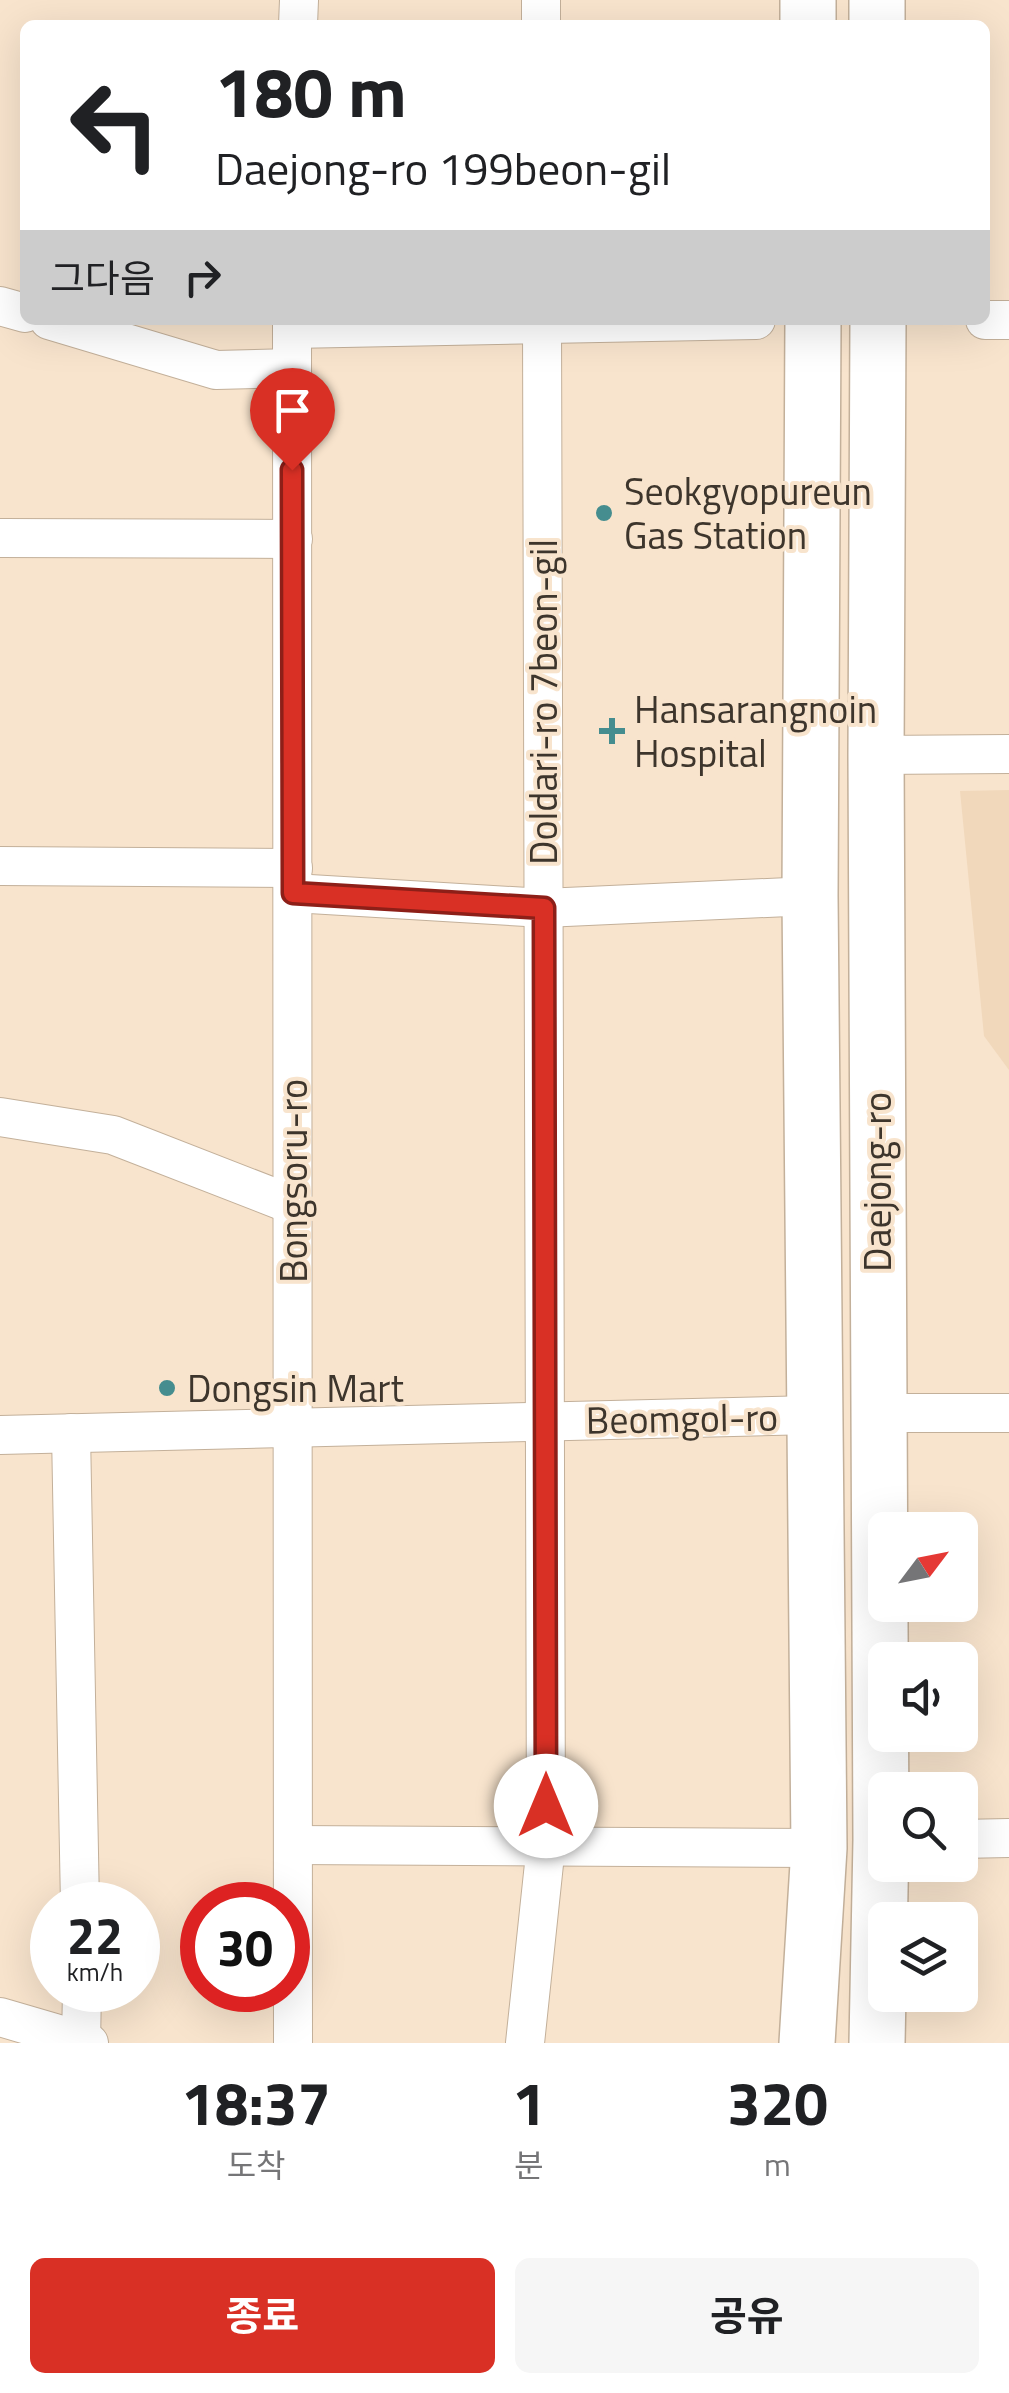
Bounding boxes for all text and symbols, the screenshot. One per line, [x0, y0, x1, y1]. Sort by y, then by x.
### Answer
text: 180 m [215, 38, 407, 144]
icon: left [50, 60, 180, 190]
text: Daejong-ro 199beon-gil [215, 134, 671, 202]
text: 그다음 [50, 249, 155, 307]
icon: right [175, 250, 230, 305]
pin [250, 368, 335, 471]
icon: arrive [265, 383, 320, 438]
place label: Seokgyopureun Gas Station [624, 462, 872, 564]
marker: Seokgyopureun Gas Station [593, 502, 615, 524]
street label: Doldari-ro 7beon-gil [514, 539, 572, 865]
place label: Hansarangnoin Hospital [634, 680, 877, 782]
marker: Hansarangnoin Hospital [599, 718, 625, 744]
street label: Bongsoru-ro [264, 1079, 322, 1283]
street label: Daejong-ro [848, 1092, 906, 1272]
place label: Dongsin Mart [187, 1359, 404, 1417]
marker: Dongsin Mart [156, 1377, 178, 1399]
street label: Beomgol-ro [585, 1387, 779, 1449]
north arrow [868, 1512, 978, 1622]
map controls [868, 1512, 978, 2012]
button: sound [868, 1642, 978, 1752]
position arrow [494, 1754, 598, 1858]
button: search [868, 1772, 978, 1882]
speed limit sign: 30 [180, 1882, 310, 2012]
text: 22 [67, 1897, 123, 1973]
button: layers [868, 1902, 978, 2012]
text: km/h [67, 1953, 123, 1991]
text: 18:37 [181, 2057, 331, 2148]
text: 1 [512, 2057, 546, 2148]
text: 320 [727, 2057, 828, 2148]
text: m [764, 2140, 791, 2188]
text: 도착 [227, 2141, 286, 2189]
text: 분 [514, 2141, 544, 2189]
button: 종료 [30, 2258, 495, 2373]
button: 공유 [515, 2258, 979, 2373]

